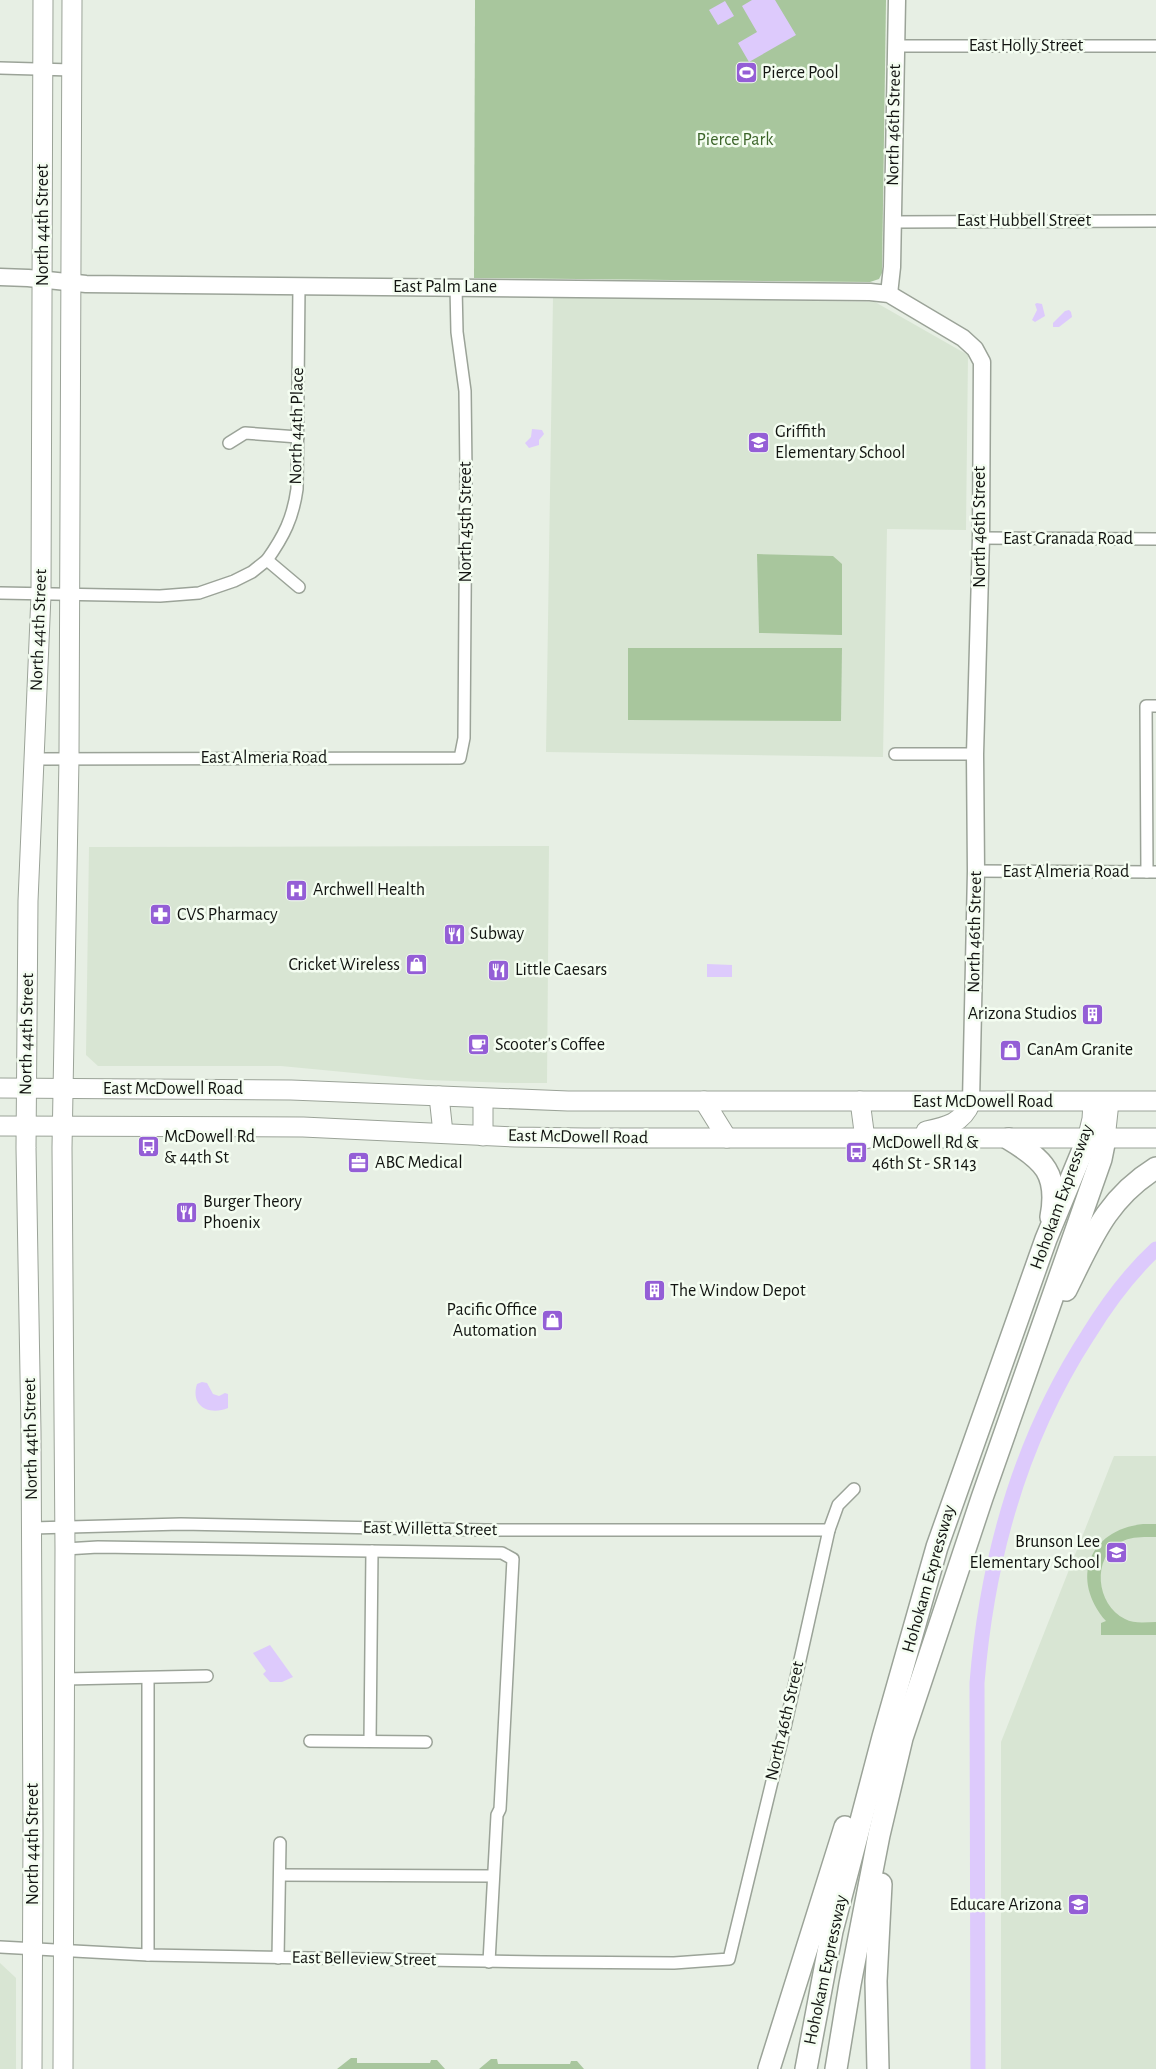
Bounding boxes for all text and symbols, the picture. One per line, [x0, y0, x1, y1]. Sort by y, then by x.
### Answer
street label: East Holly Street [969, 37, 1084, 55]
sports icon: Pierce Pool [734, 61, 758, 85]
place label: Pierce Pool [762, 64, 839, 82]
street label: North 46th Street [884, 64, 904, 186]
park label: Pierce Park [696, 131, 774, 149]
street label: North 44th Street [34, 164, 52, 286]
street label: East Hubbell Street [957, 212, 1091, 230]
street label: East Palm Lane [393, 278, 497, 296]
street label: North 44th Place [287, 367, 307, 485]
place label: Griffith Elementary School [775, 423, 906, 462]
school or university icon: Griffith Elementary School [747, 430, 771, 454]
street label: North 45th Street [457, 461, 475, 583]
street label: North 46th Street [971, 466, 989, 588]
street label: East Granada Road [1003, 530, 1133, 548]
street label: North 44th Street [28, 568, 50, 691]
street label: East Almeria Road [201, 749, 327, 767]
street label: East Almeria Road [1003, 863, 1129, 881]
street label: North 46th Street [965, 871, 985, 993]
hospital icon: Archwell Health [285, 878, 309, 902]
place label: Archwell Health [313, 881, 425, 899]
pharmacy icon: CVS Pharmacy [149, 903, 173, 927]
place label: CVS Pharmacy [177, 906, 278, 924]
restaurant icon: Subway [442, 922, 466, 946]
place label: Subway [470, 925, 525, 943]
shop icon: Cricket Wireless [404, 953, 428, 977]
place label: Cricket Wireless [288, 956, 400, 974]
restaurant icon: Little Caesars [487, 958, 511, 982]
place label: Little Caesars [515, 961, 607, 979]
street label: North 44th Street [17, 972, 37, 1095]
building icon: Arizona Studios [1081, 1002, 1105, 1026]
place label: Arizona Studios [968, 1005, 1077, 1023]
cafe icon: Scooter's Coffee [467, 1033, 491, 1057]
place label: Scooter's Coffee [495, 1036, 605, 1054]
shop icon: CanAm Granite [999, 1038, 1023, 1062]
place label: CanAm Granite [1027, 1041, 1133, 1059]
street label: East McDowell Road [103, 1080, 243, 1098]
street label: East McDowell Road [913, 1093, 1053, 1111]
street label: Hohokam Expressway [1027, 1122, 1097, 1272]
street label: East McDowell Road [508, 1127, 648, 1147]
place label: McDowell Rd & 44th St [164, 1128, 255, 1167]
place label: McDowell Rd & 46th St - SR 143 [872, 1134, 979, 1173]
bus stop icon: McDowell Rd & 44th St [136, 1135, 160, 1159]
bus stop icon: McDowell Rd & 46th St - SR 143 [844, 1141, 868, 1165]
office icon: ABC Medical [347, 1151, 371, 1175]
place label: ABC Medical [375, 1154, 463, 1172]
place label: Burger Theory Phoenix [203, 1193, 302, 1232]
restaurant icon: Burger Theory Phoenix [175, 1200, 199, 1224]
building icon: The Window Depot [642, 1279, 666, 1303]
place label: The Window Depot [670, 1282, 806, 1300]
place label: Pacific Office Automation [447, 1301, 537, 1340]
shop icon: Pacific Office Automation [541, 1308, 565, 1332]
street label: North 44th Street [21, 1377, 41, 1500]
street label: Hohokam Expressway [899, 1503, 959, 1655]
street label: East Willetta Street [362, 1519, 498, 1539]
place label: Brunson Lee Elementary School [970, 1533, 1100, 1572]
school or university icon: Brunson Lee Elementary School [1104, 1540, 1128, 1564]
street label: North 46th Street [763, 1659, 808, 1782]
street label: North 44th Street [24, 1783, 42, 1905]
street label: Hohokam Expressway [801, 1893, 851, 2047]
school or university icon: Educare Arizona [1066, 1893, 1090, 1917]
place label: Educare Arizona [950, 1896, 1062, 1914]
street label: East Belleview Street [291, 1949, 437, 1969]

